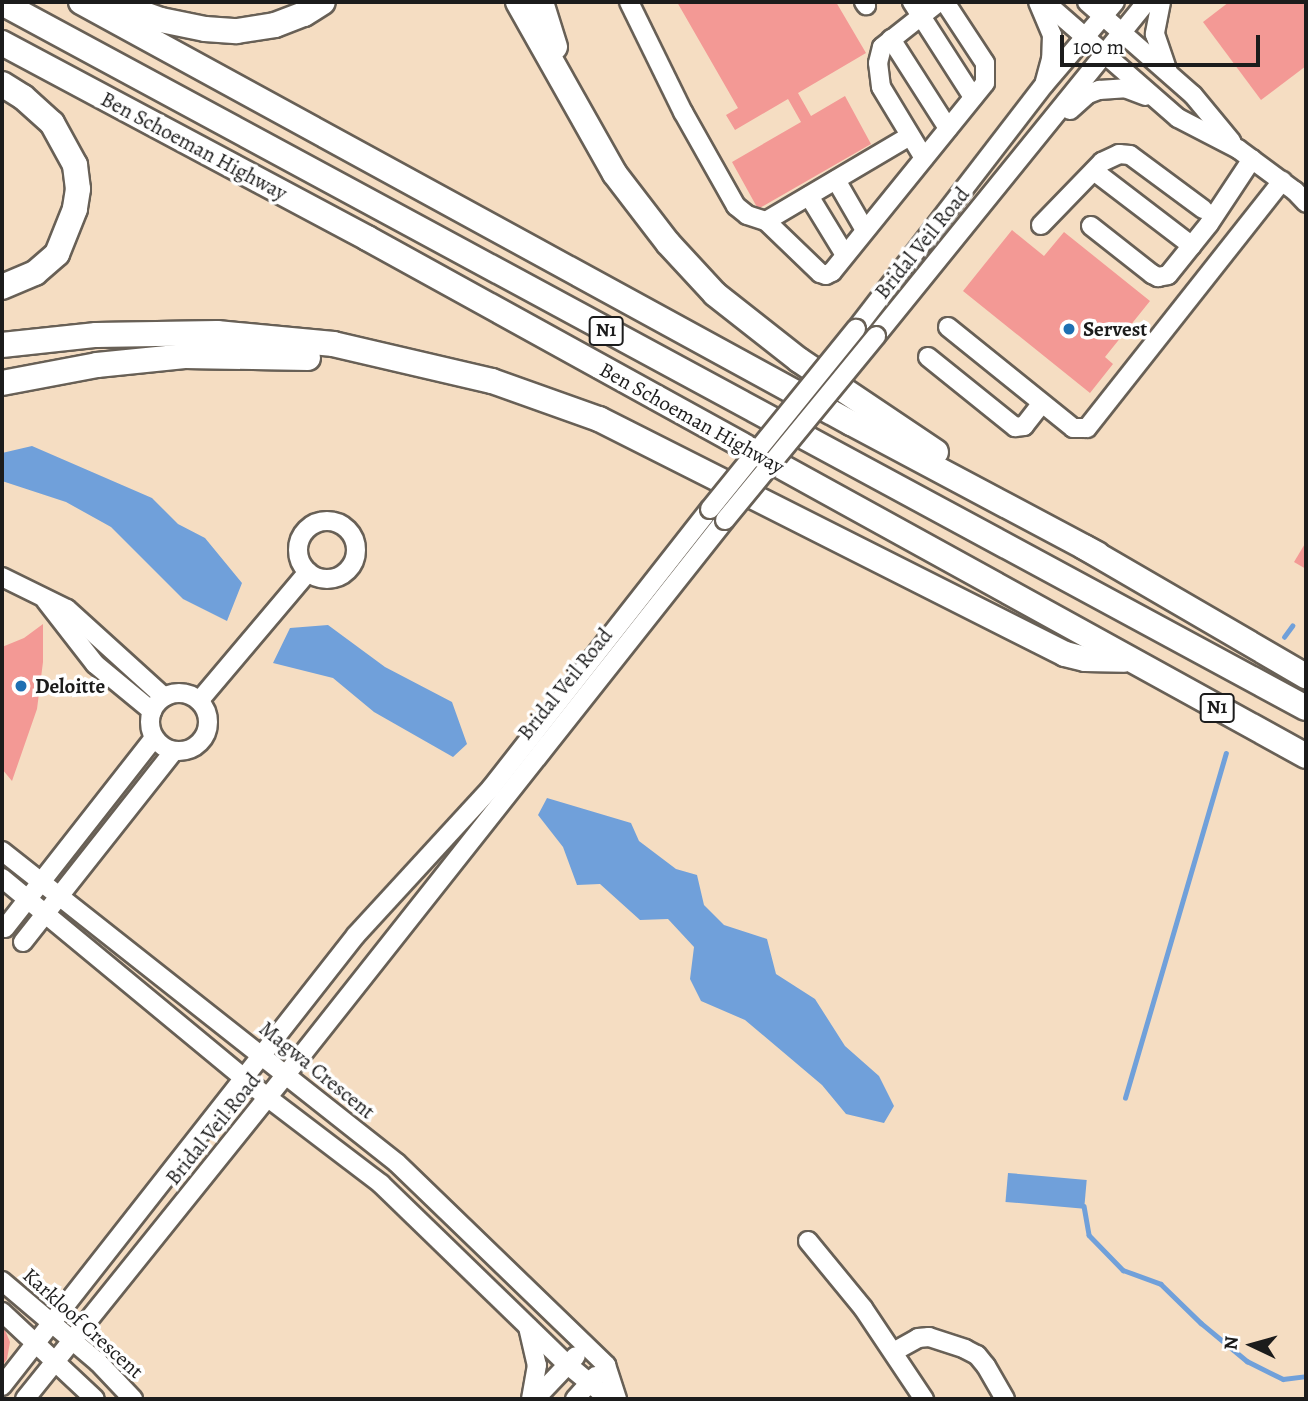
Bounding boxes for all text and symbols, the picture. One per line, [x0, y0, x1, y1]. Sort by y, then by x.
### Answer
scale bar [1063, 21, 1262, 65]
text: 100 m [1073, 33, 1124, 61]
street label: Ben Schoeman Highway [97, 86, 291, 206]
street label: Bridal Veil Road [869, 182, 975, 304]
road number: N1 [588, 316, 624, 346]
place label: Servest [1083, 316, 1147, 342]
marker: Servest [1061, 321, 1077, 337]
street label: Ben Schoeman Highway [595, 357, 789, 479]
street label: Bridal Veil Road [512, 623, 618, 745]
place label: Deloitte [35, 673, 105, 699]
marker: Deloitte [13, 678, 29, 694]
road number: N1 [1200, 692, 1234, 723]
street label: Magwa Crescent [254, 1016, 380, 1124]
street label: Bridal Veil Road [160, 1068, 266, 1190]
street label: Karkloof Crescent [18, 1262, 148, 1384]
north arrow [1217, 1310, 1287, 1380]
text: N [1218, 1335, 1245, 1351]

